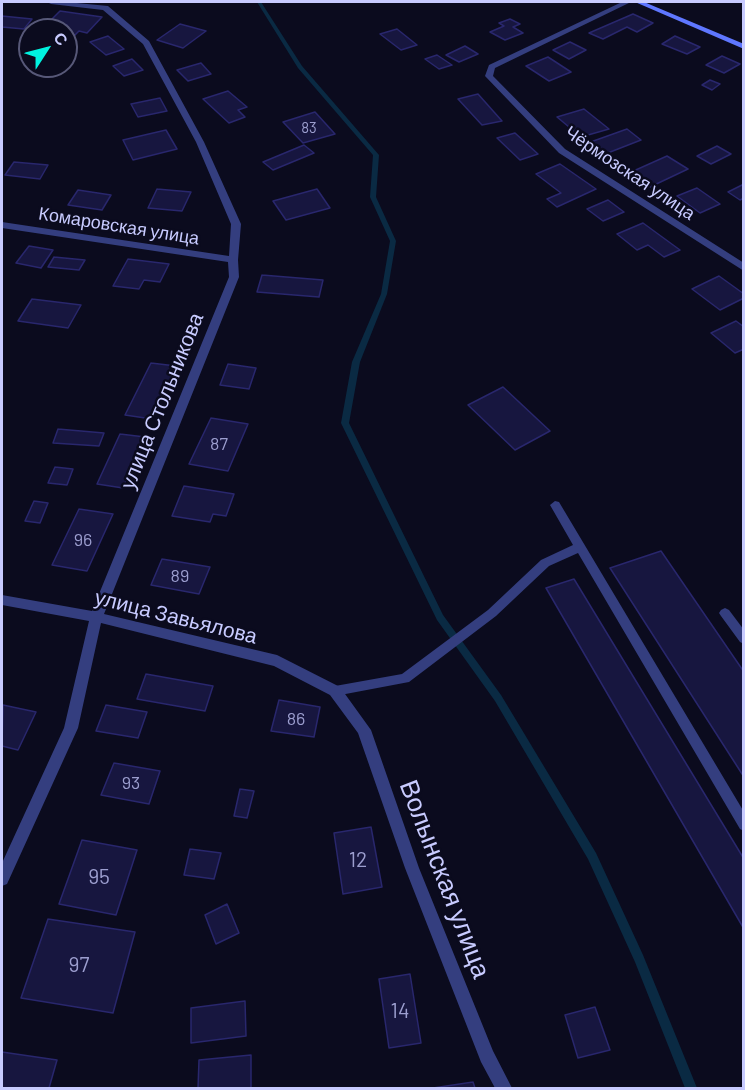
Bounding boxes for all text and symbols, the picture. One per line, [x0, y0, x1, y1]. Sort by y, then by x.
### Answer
north arrow [18, 18, 78, 78]
text: С [50, 28, 72, 49]
house number: 83 [301, 119, 317, 137]
street label: Чёрмозская улица [561, 121, 699, 225]
street label: Комаровская улица [37, 203, 201, 249]
street label: улица Стольникова [115, 309, 209, 493]
house number: 87 [210, 433, 228, 455]
house number: 96 [74, 529, 92, 551]
house number: 89 [171, 565, 189, 587]
street label: улица Завьялова [92, 585, 260, 649]
house number: 86 [287, 708, 305, 730]
house number: 93 [122, 772, 140, 794]
street label: Волынская улица [393, 776, 497, 982]
house number: 12 [349, 847, 367, 873]
house number: 95 [88, 864, 110, 890]
house number: 97 [69, 952, 89, 978]
house number: 14 [391, 998, 409, 1024]

